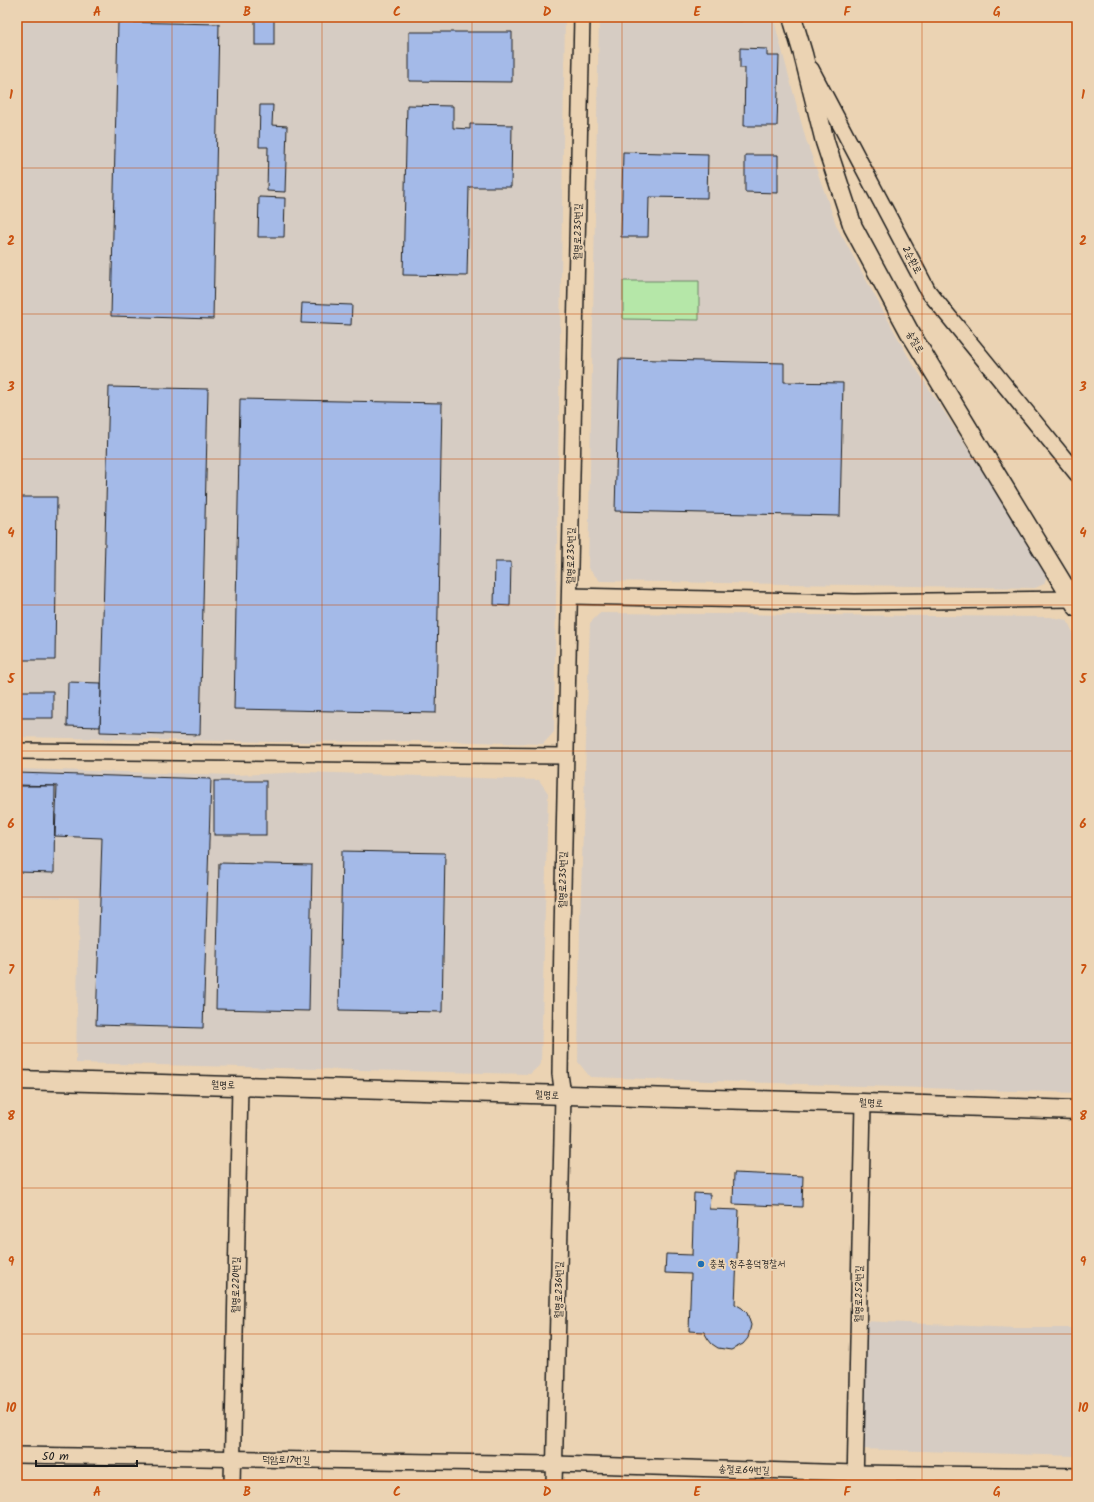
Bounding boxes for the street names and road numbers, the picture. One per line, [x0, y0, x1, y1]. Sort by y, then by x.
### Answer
street label: 월명로235번길 [570, 203, 586, 261]
street label: 2순환로 [898, 243, 926, 277]
street label: 송절로 [902, 328, 928, 356]
street label: 월명로235번길 [563, 527, 579, 585]
street label: 월명로235번길 [555, 851, 571, 909]
street label: 월명로 [211, 1077, 235, 1093]
street label: 월명로 [535, 1087, 559, 1103]
street label: 월명로 [859, 1095, 883, 1111]
street label: 월명로220번길 [228, 1256, 244, 1314]
street label: 월명로236번길 [551, 1261, 567, 1319]
street label: 월명로252번길 [851, 1265, 867, 1323]
street label: 덕암로17번길 [262, 1452, 310, 1468]
street label: 송절로64번길 [718, 1461, 770, 1479]

